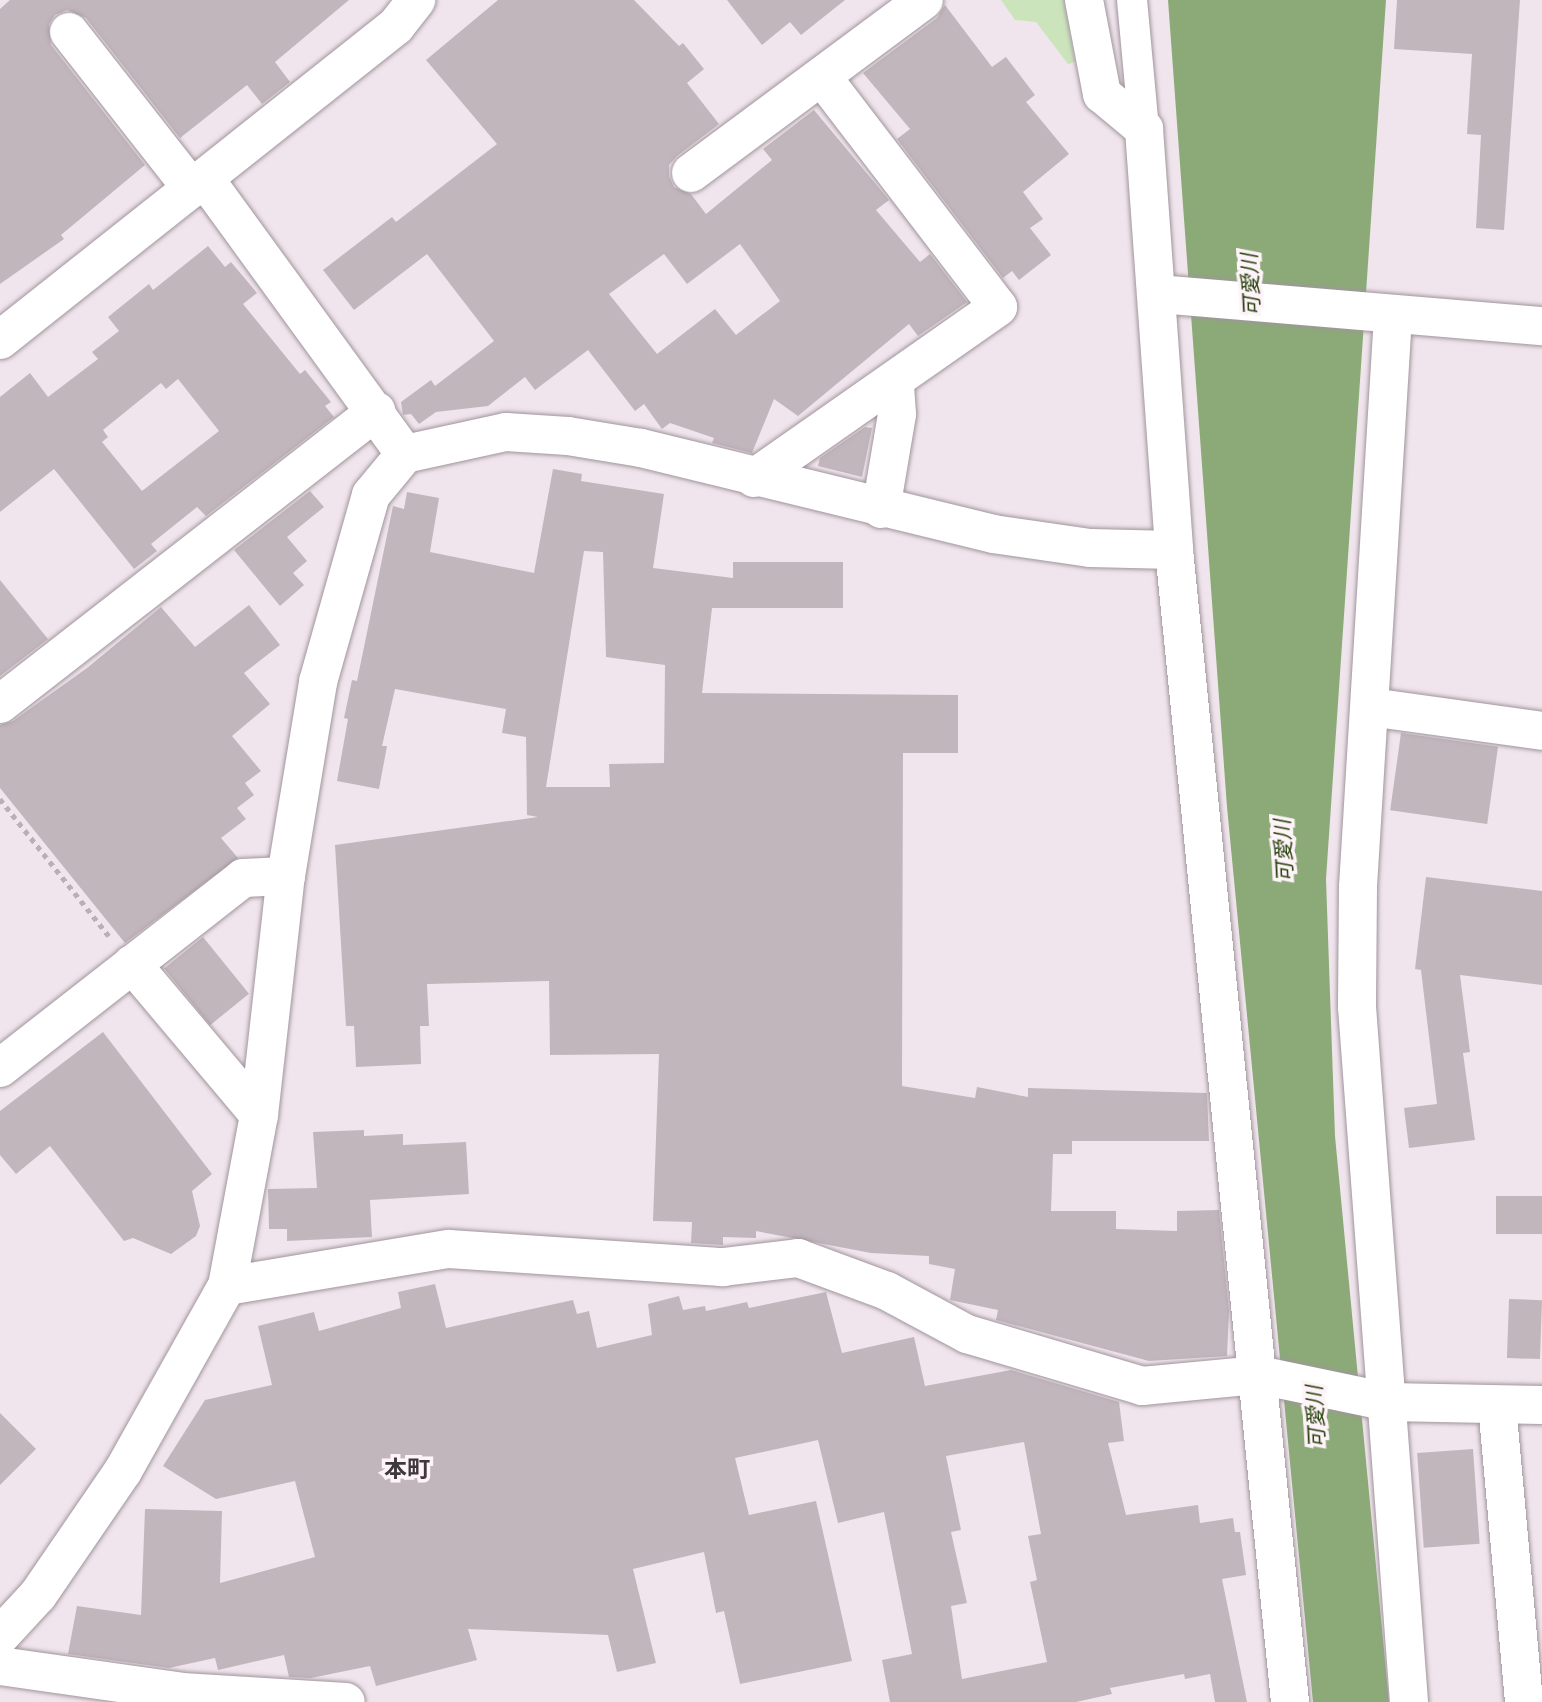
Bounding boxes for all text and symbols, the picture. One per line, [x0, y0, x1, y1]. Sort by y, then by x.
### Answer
water label: 可愛川 [1237, 253, 1265, 317]
water label: 可愛川 [1270, 819, 1298, 883]
water label: 可愛川 [1302, 1385, 1330, 1449]
district label: 本町 [384, 1456, 430, 1484]

